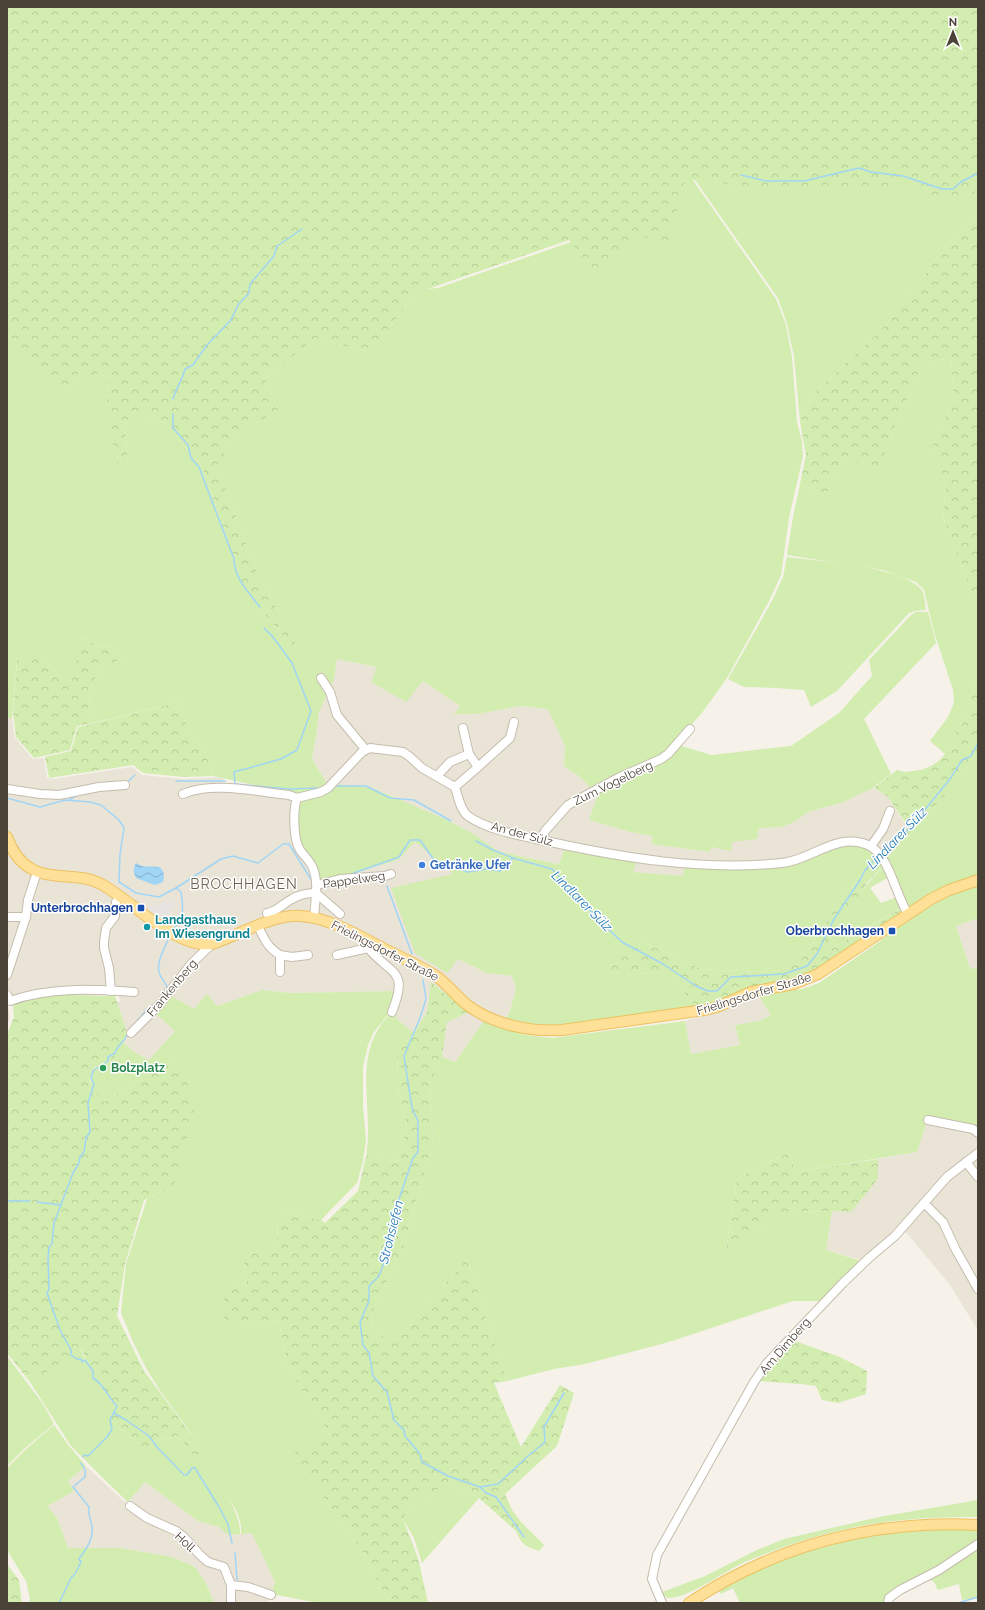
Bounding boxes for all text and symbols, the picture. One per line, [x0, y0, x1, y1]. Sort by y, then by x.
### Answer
north arrow [933, 12, 973, 52]
text: N [949, 16, 957, 29]
street label: Zum Vogelberg [571, 758, 655, 808]
water label: Lindlarer Sülz [864, 804, 931, 872]
street label: An der Sülz [490, 819, 554, 849]
place label: Getränke Ufer [430, 858, 511, 872]
marker: Getränke Ufer [417, 860, 427, 870]
water label: Lindlarer Sülz [549, 868, 616, 935]
street label: Pappelweg [322, 869, 386, 891]
district label: BROCHHAGEN [190, 876, 298, 892]
place label: Unterbrochhagen [31, 901, 133, 915]
marker: Unterbrochhagen [136, 903, 146, 913]
place label: Landgasthaus Im Wiesengrund [155, 913, 250, 941]
street label: Frielingsdorfer Straße [329, 918, 441, 984]
marker: Landgasthaus Im Wiesengrund [142, 922, 152, 932]
place label: Oberbrochhagen [786, 924, 884, 938]
marker: Oberbrochhagen [887, 926, 897, 936]
street label: Frankenberg [144, 957, 200, 1019]
street label: Frielingsdorfer Straße [695, 970, 813, 1018]
place label: Bolzplatz [111, 1061, 165, 1075]
marker: Bolzplatz [98, 1063, 108, 1073]
water label: Strohsiefen [376, 1199, 406, 1266]
street label: Am Dimberg [757, 1315, 813, 1377]
street label: Holl [172, 1529, 199, 1555]

